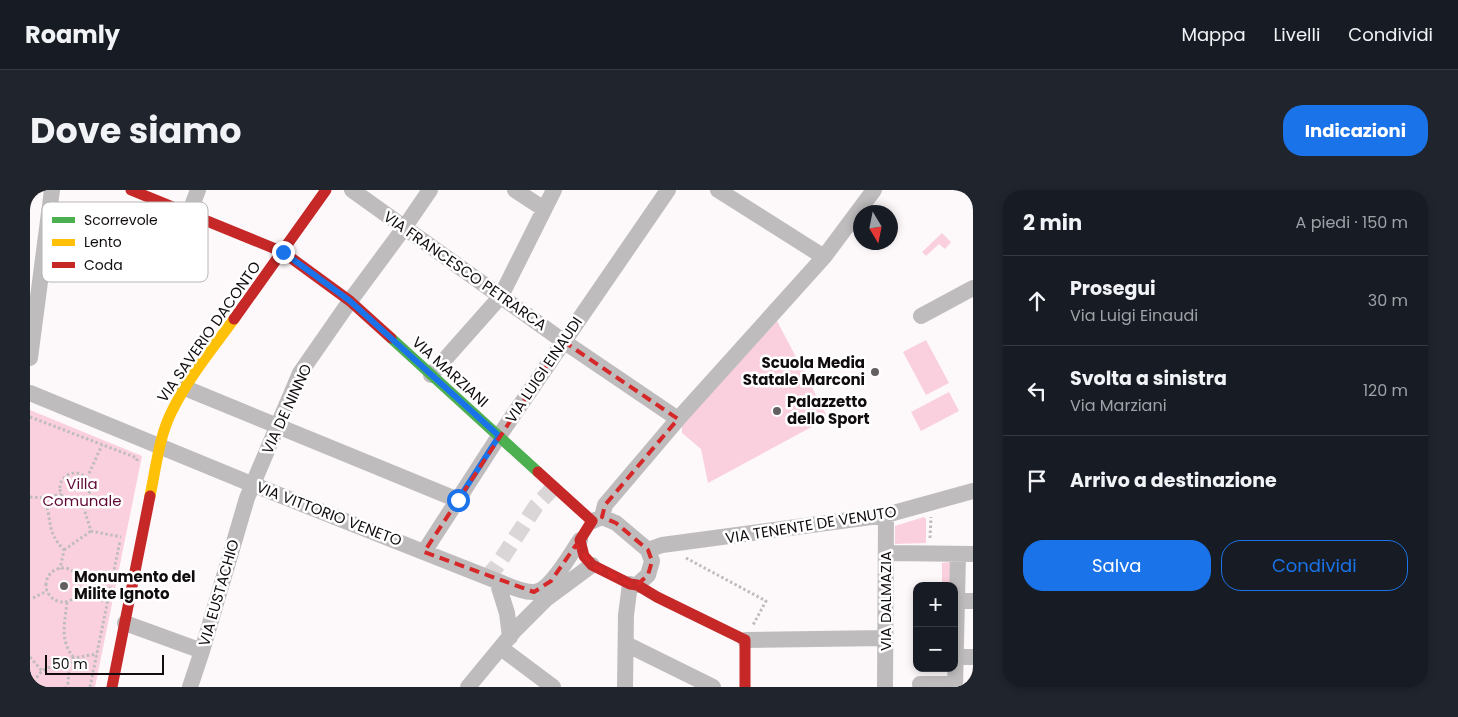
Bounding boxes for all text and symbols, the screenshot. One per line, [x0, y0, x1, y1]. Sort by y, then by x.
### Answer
text: Roamly [25, 18, 120, 51]
text: Mappa [1181, 22, 1246, 47]
text: Livelli [1274, 22, 1320, 47]
text: Condividi [1348, 22, 1433, 47]
button: Indicazioni [1283, 105, 1428, 156]
text: Dove siamo [30, 106, 242, 155]
legend [42, 202, 208, 282]
north arrow [853, 205, 898, 250]
street label: VIA FRANCESCO PETRARCA [379, 206, 551, 335]
text: 2 min [1023, 208, 1082, 237]
text: Scorrevole [84, 210, 158, 230]
text: A piedi · 150 m [1296, 211, 1408, 234]
text: Lento [84, 232, 122, 252]
route end [272, 241, 295, 264]
text: Coda [84, 255, 123, 275]
street label: VIA SAVERIO DACONTO [152, 257, 265, 406]
text: Prosegui [1070, 275, 1156, 302]
icon: ahead [1023, 287, 1051, 315]
text: 30 m [1368, 289, 1408, 312]
text: Via Luigi Einaudi [1070, 304, 1198, 327]
street label: VIA LUIGI EINAUDI [500, 312, 587, 427]
street label: VIA MARZIANI [408, 332, 493, 412]
place label: Scuola Media Statale Marconi [743, 352, 865, 390]
street label: VIA DE NINNO [256, 360, 317, 457]
text: Svolta a sinistra [1070, 365, 1227, 392]
marker: Scuola Media Statale Marconi [869, 366, 881, 378]
icon: left [1023, 377, 1051, 405]
text: 120 m [1363, 379, 1408, 402]
place label: Palazzetto dello Sport [787, 391, 870, 429]
text: Via Marziani [1070, 394, 1167, 417]
marker: Palazzetto dello Sport [771, 405, 783, 417]
icon: arrive [1023, 467, 1051, 495]
text: Arrivo a destinazione [1070, 467, 1277, 494]
park label: Villa Comunale [43, 473, 121, 511]
street label: VIA VITTORIO VENETO [253, 476, 405, 551]
route start [447, 489, 470, 512]
street label: VIA TENENTE DE VENUTO [724, 501, 898, 548]
street label: VIA EUSTACHIO [193, 537, 244, 649]
button: Salva [1023, 540, 1211, 591]
button: Condividi [1221, 540, 1408, 591]
street label: VIA DALMAZIA [875, 551, 896, 651]
place label: Monumento del Milite Ignoto [74, 566, 195, 604]
marker: Monumento del Milite Ignoto [58, 580, 70, 592]
map controls [913, 582, 958, 672]
button: + [913, 582, 958, 627]
button: − [913, 627, 958, 672]
scale bar [45, 652, 164, 675]
text: 50 m [52, 654, 88, 674]

